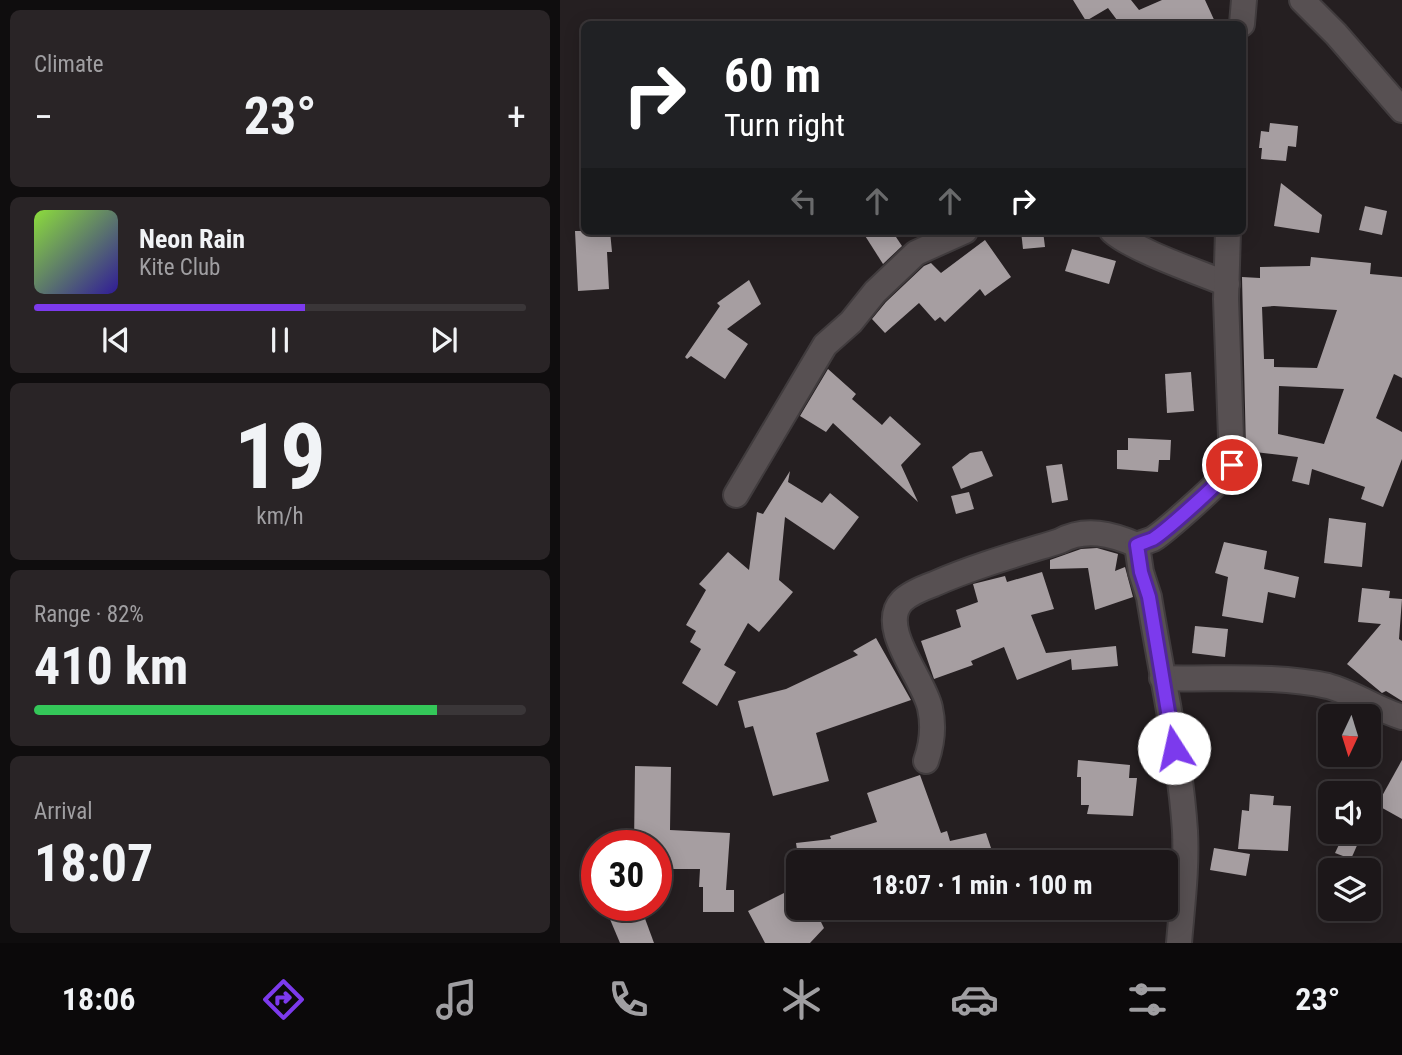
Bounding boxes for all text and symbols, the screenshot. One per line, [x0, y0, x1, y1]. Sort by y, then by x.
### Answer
text: 60 m [724, 47, 821, 104]
icon: right [609, 49, 700, 140]
text: Climate [34, 51, 104, 78]
text: 23° [244, 86, 316, 147]
text: − [34, 95, 53, 139]
text: + [507, 95, 526, 139]
text: Turn right [724, 106, 845, 144]
icon: left [785, 182, 823, 220]
icon: ahead [858, 182, 896, 220]
icon: ahead [931, 182, 969, 220]
icon: right [1004, 182, 1042, 220]
text: Neon Rain [139, 224, 245, 254]
text: Kite Club [139, 254, 220, 281]
icon: previous [97, 321, 135, 359]
icon: pause [261, 321, 299, 359]
icon: next [425, 321, 463, 359]
text: 19 [234, 404, 326, 510]
pin [1202, 435, 1262, 495]
icon: arrive [1213, 446, 1251, 484]
text: km/h [256, 503, 304, 530]
text: Range · 82% [34, 601, 144, 628]
text: 410 km [34, 636, 188, 697]
north arrow [1318, 704, 1381, 766]
map controls [1318, 704, 1381, 921]
position arrow [1137, 711, 1211, 785]
button: sound [1318, 781, 1381, 844]
text: Arrival [34, 798, 93, 825]
speed limit sign: 30 [581, 830, 672, 921]
text: 18:07 [34, 833, 153, 894]
button: layers [1318, 858, 1381, 921]
text: 18:07 · 1 min · 100 m [872, 870, 1092, 900]
icon: directions [259, 975, 308, 1024]
icon: music [432, 975, 481, 1024]
icon: phone [604, 975, 653, 1024]
icon: climate [777, 975, 826, 1024]
icon: car [950, 975, 999, 1024]
icon: filters [1123, 975, 1172, 1024]
text: 18:06 [62, 980, 135, 1018]
text: 23° [1295, 980, 1340, 1018]

